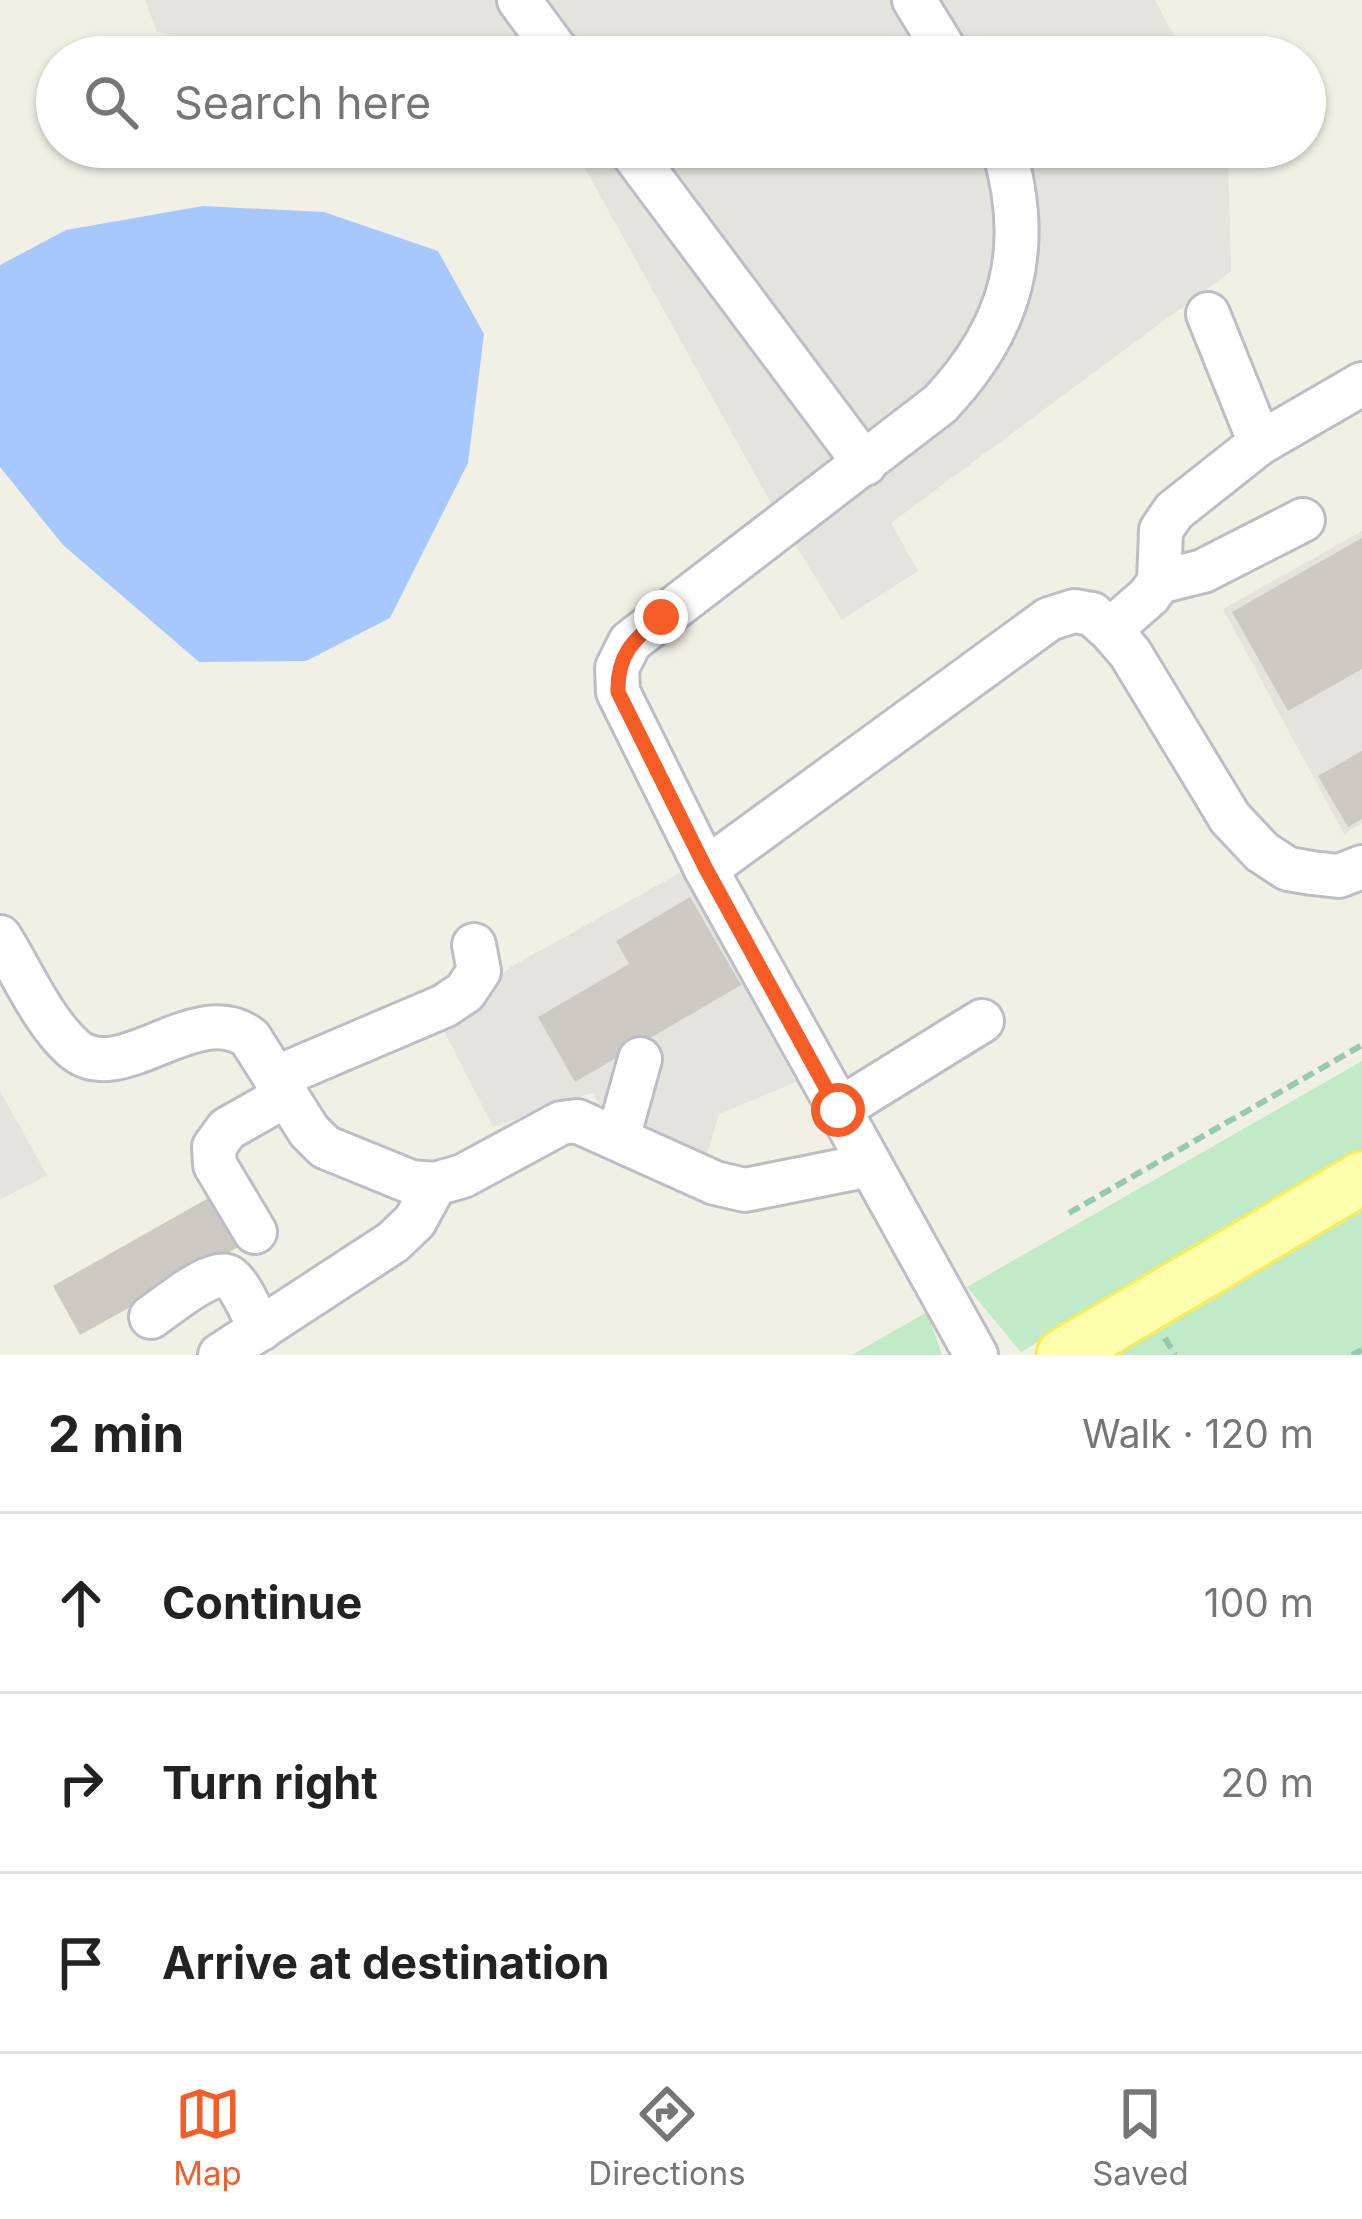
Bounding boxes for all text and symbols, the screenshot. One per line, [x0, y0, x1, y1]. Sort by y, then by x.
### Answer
search box [36, 36, 1326, 168]
icon: search [78, 69, 144, 135]
text: Search here [174, 75, 431, 130]
route end [634, 590, 688, 644]
route start [811, 1083, 865, 1137]
text: 2 min [48, 1403, 184, 1464]
text: Walk · 120 m [1082, 1410, 1314, 1457]
icon: ahead [48, 1570, 114, 1636]
text: Continue [162, 1575, 362, 1630]
text: 100 m [1204, 1579, 1314, 1626]
icon: right [48, 1750, 114, 1816]
text: Turn right [162, 1755, 378, 1810]
text: 20 m [1220, 1759, 1314, 1806]
icon: arrive [48, 1930, 114, 1996]
text: Arrive at destination [162, 1935, 609, 1990]
tab: Map [173, 2081, 242, 2193]
tab: Directions [588, 2081, 746, 2193]
tab: Saved [1092, 2081, 1189, 2193]

